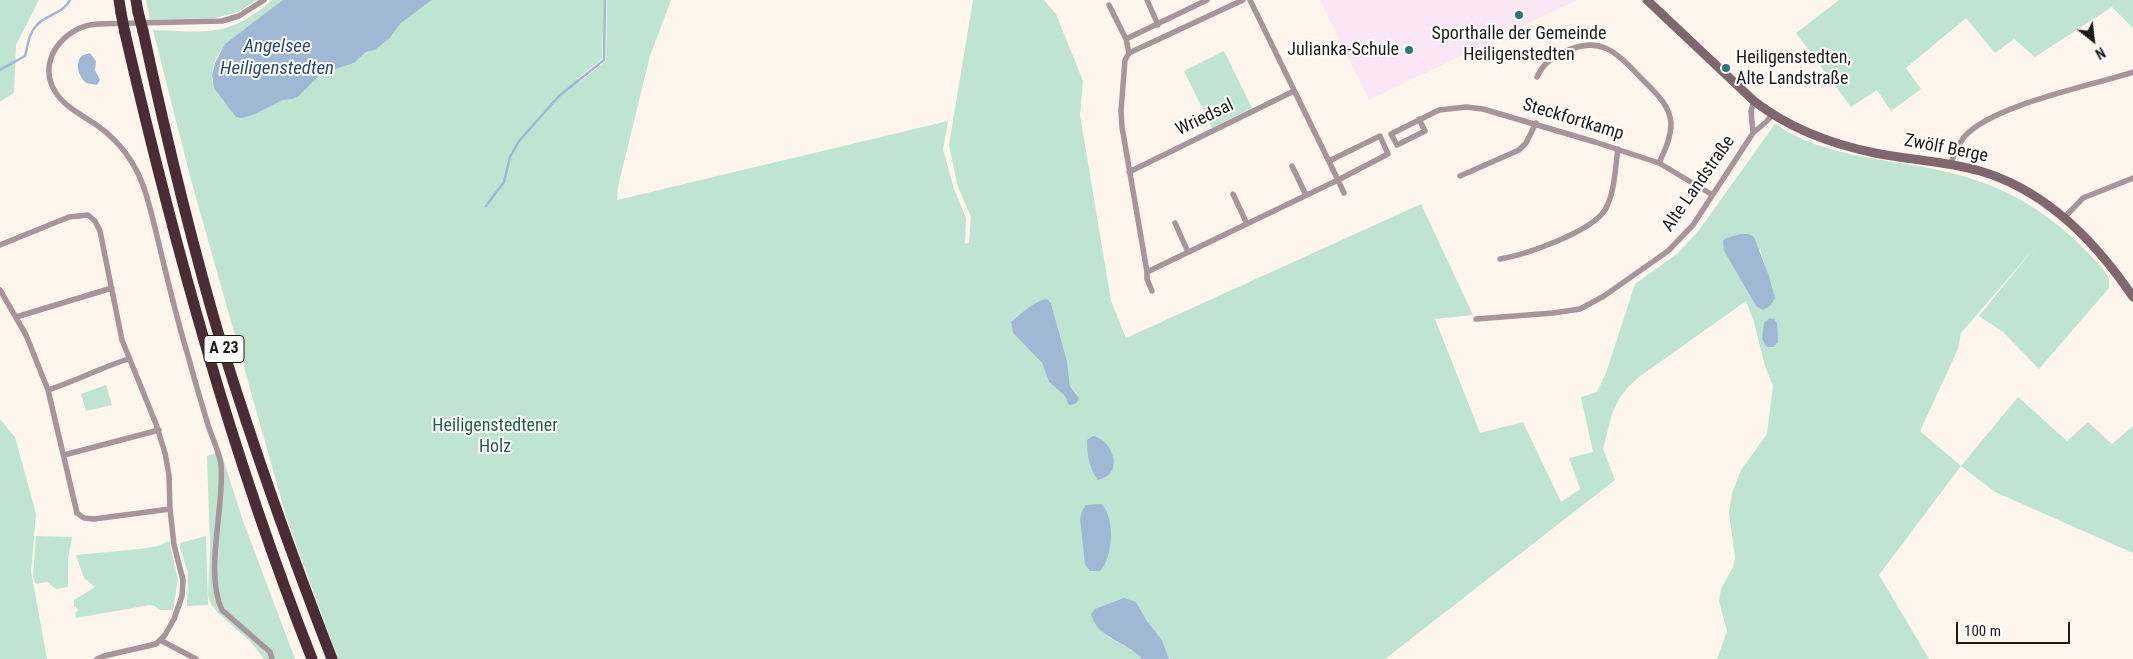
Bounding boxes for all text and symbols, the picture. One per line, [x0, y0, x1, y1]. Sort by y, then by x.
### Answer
marker: Sporthalle der Gemeinde Heiligenstedten [1513, 9, 1525, 21]
north arrow [2068, 15, 2118, 65]
place label: Sporthalle der Gemeinde Heiligenstedten [1432, 23, 1606, 66]
water label: Angelsee Heiligenstedten [220, 36, 334, 80]
place label: Julianka-Schule [1287, 39, 1399, 61]
marker: Julianka-Schule [1403, 44, 1415, 56]
text: N [2093, 44, 2108, 62]
place label: Heiligenstedten, Alte Landstraße [1736, 47, 1851, 90]
marker: Heiligenstedten, Alte Landstraße [1720, 62, 1732, 74]
street label: Steckfortkamp [1520, 94, 1626, 146]
street label: Wriedsal [1173, 95, 1237, 141]
street label: Zwölf Berge [1902, 130, 1990, 168]
street label: Alte Landstraße [1658, 132, 1740, 236]
road number: A 23 [204, 336, 244, 362]
park label: Heiligenstedtener Holz [432, 415, 558, 458]
scale bar [1958, 612, 2072, 644]
text: 100 m [1964, 622, 2001, 640]

